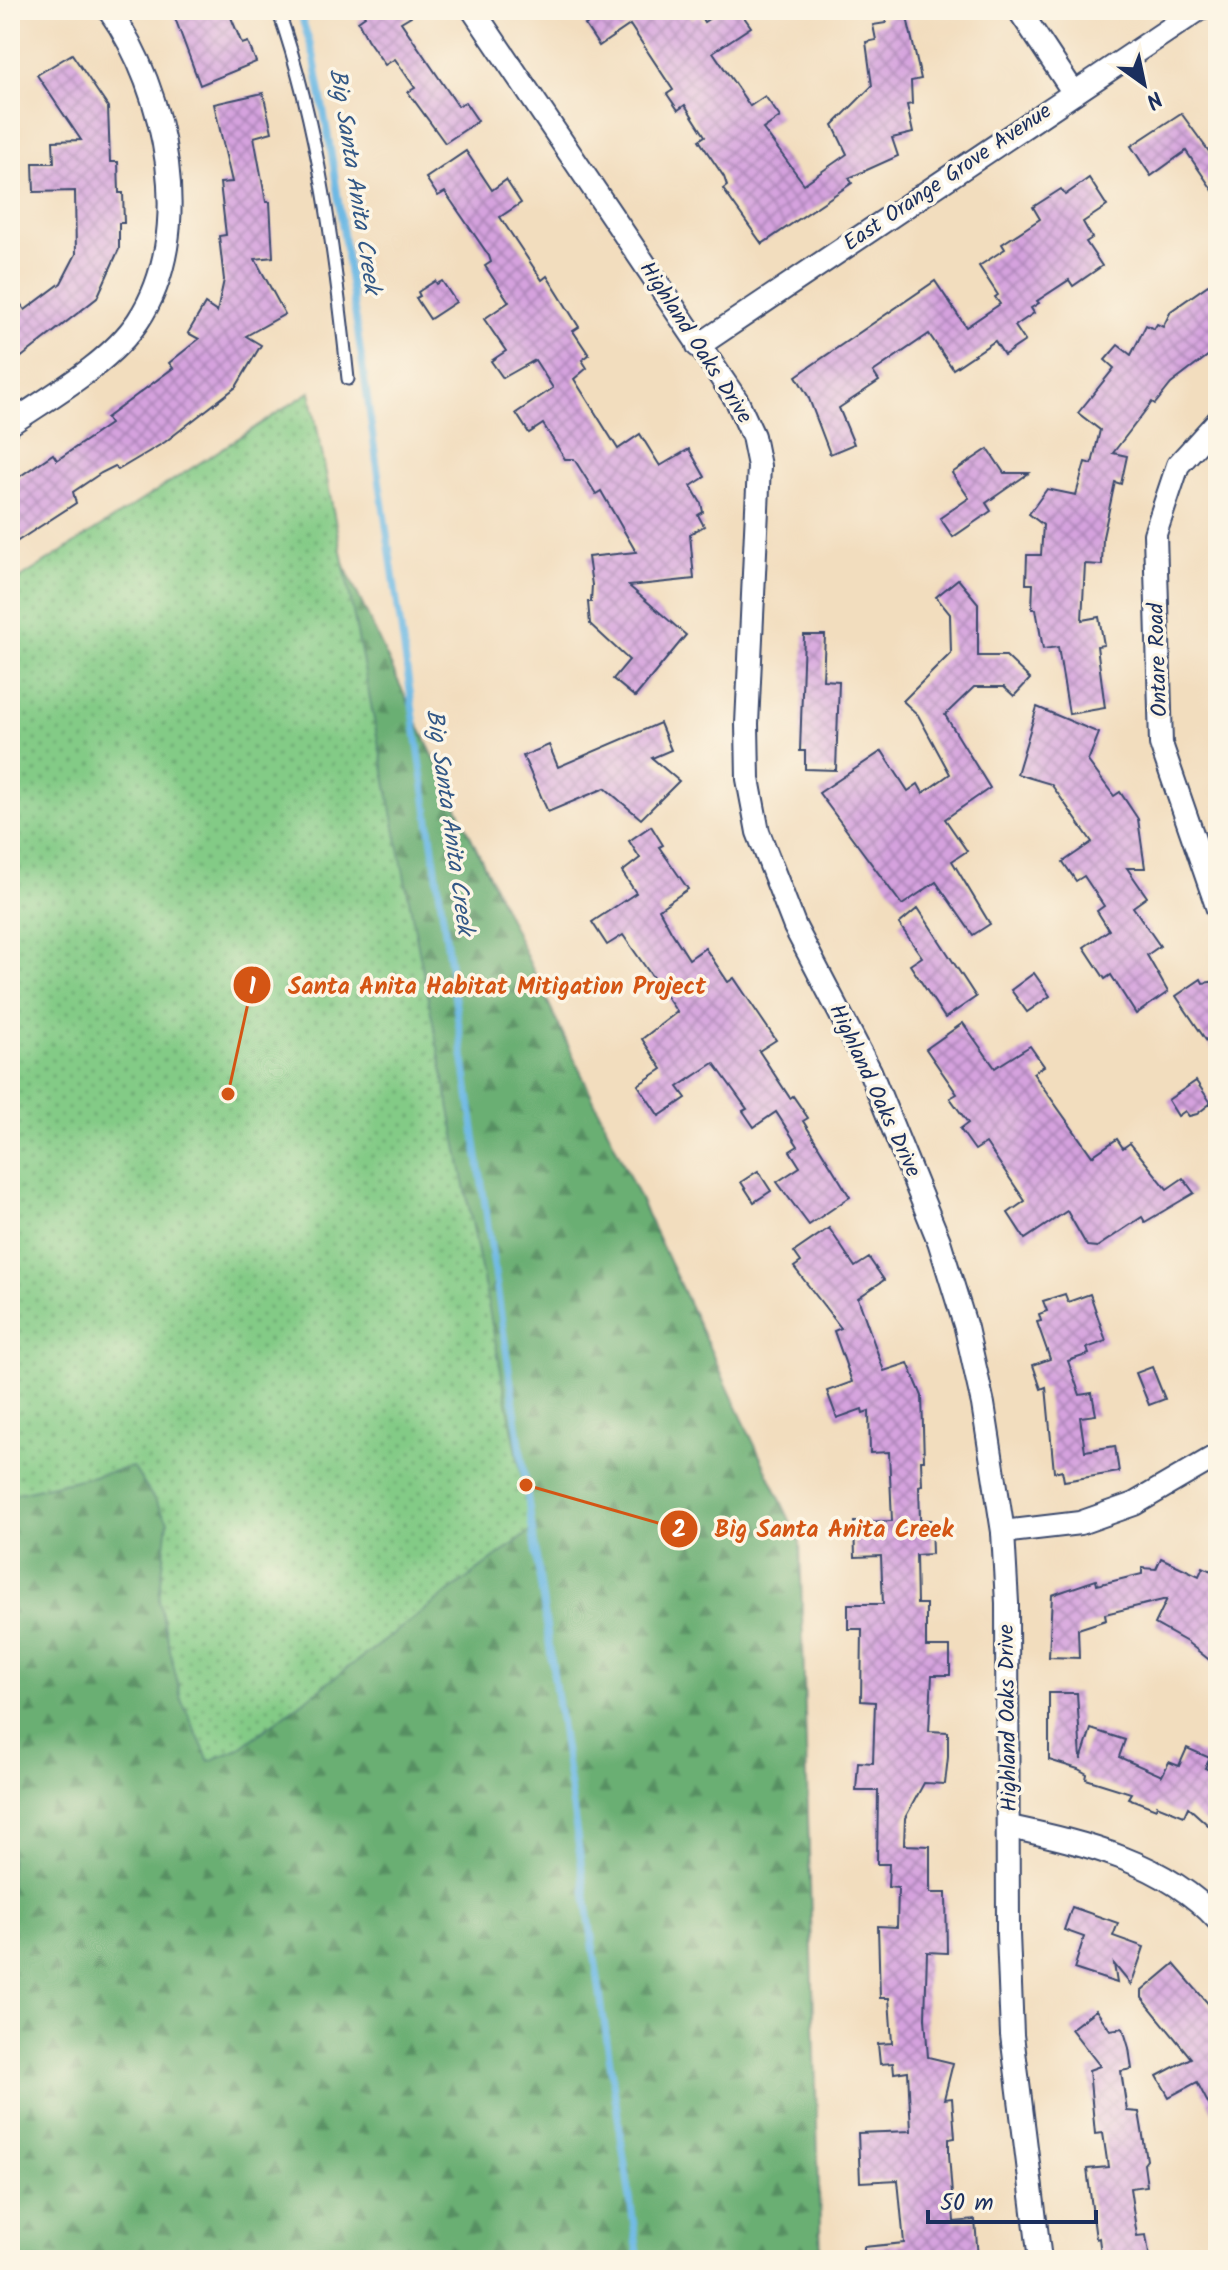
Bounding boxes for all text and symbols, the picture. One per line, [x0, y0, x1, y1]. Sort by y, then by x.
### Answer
north arrow [1104, 44, 1184, 124]
water label: Big Santa Anita Creek [317, 66, 392, 300]
text: N [1138, 80, 1169, 117]
street label: East Orange Grove Avenue [837, 95, 1060, 261]
street label: Highland Oaks Drive [629, 255, 761, 431]
street label: Ontare Road [1139, 601, 1178, 718]
water label: Big Santa Anita Creek [414, 707, 485, 941]
callout: Santa Anita Habitat Mitigation Project [232, 961, 722, 1009]
text: 1 [248, 968, 256, 1007]
text: Santa Anita Habitat Mitigation Project [288, 968, 707, 1007]
street label: Highland Oaks Drive [818, 999, 930, 1184]
callout: Big Santa Anita Creek [659, 1505, 969, 1553]
text: 2 [672, 1511, 686, 1550]
text: Big Santa Anita Creek [715, 1511, 955, 1550]
street label: Highland Oaks Drive [990, 1624, 1028, 1812]
scale bar [928, 2174, 1096, 2224]
text: 50 m [940, 2184, 994, 2223]

